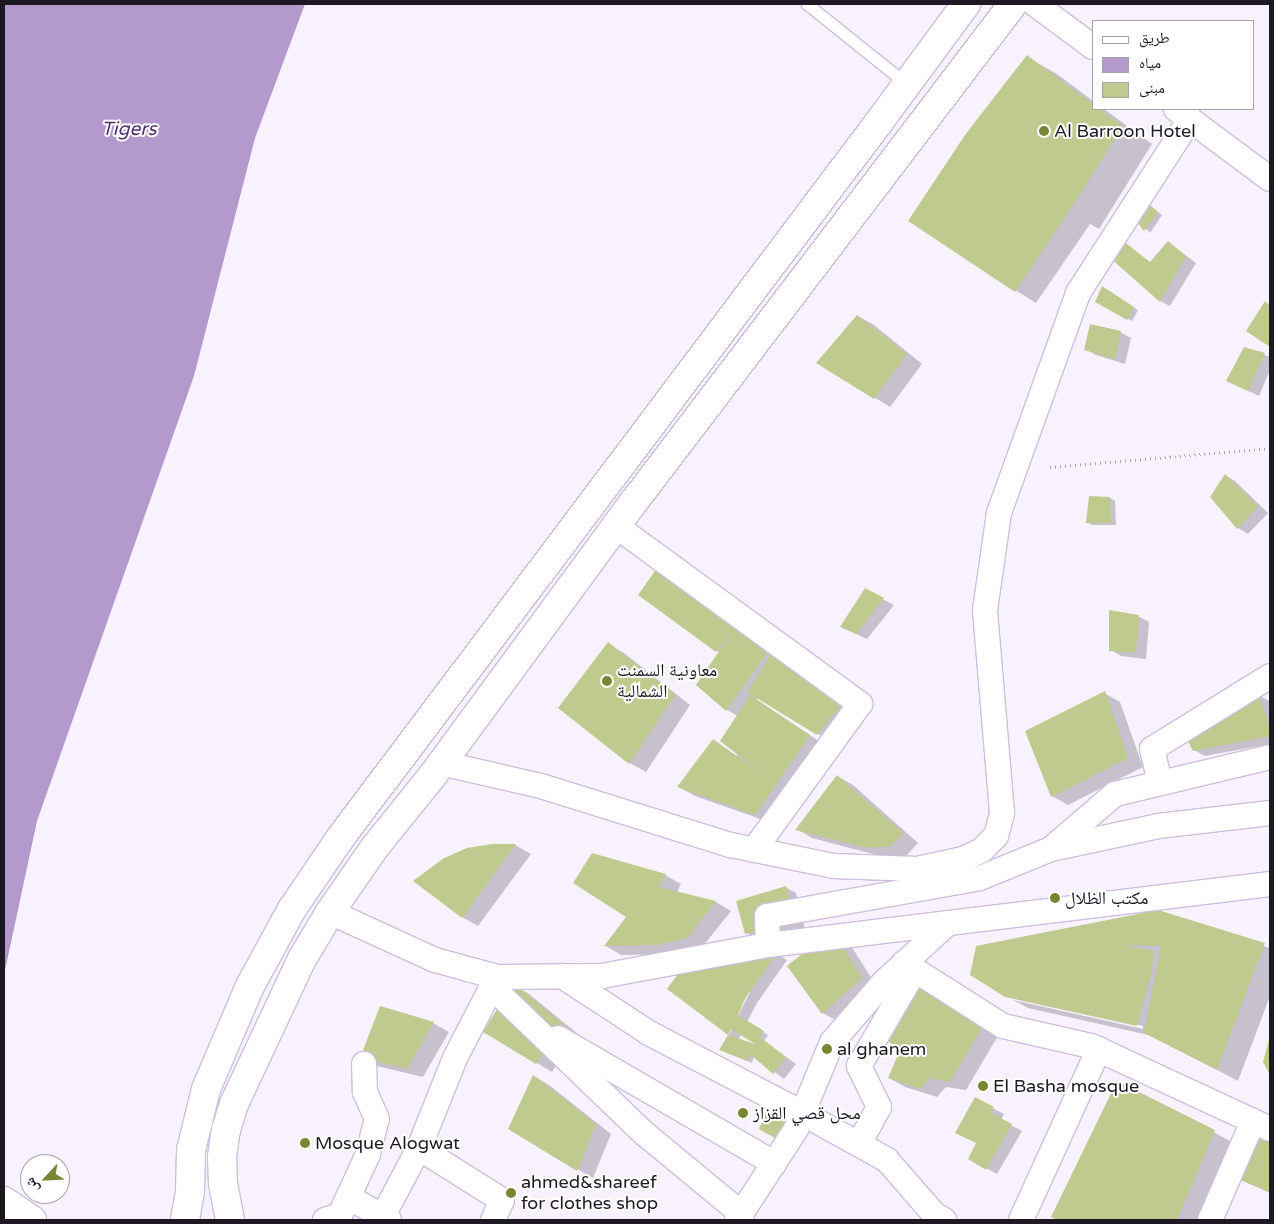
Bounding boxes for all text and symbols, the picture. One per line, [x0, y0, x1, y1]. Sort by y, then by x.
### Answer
legend [1092, 20, 1254, 110]
text: طريق [1139, 29, 1170, 47]
text: مياه [1139, 54, 1161, 72]
text: مبنى [1139, 79, 1165, 97]
water label: Tigers [101, 119, 157, 141]
place label: Al Barroon Hotel [1054, 120, 1196, 142]
marker: Al Barroon Hotel [1038, 125, 1050, 137]
place label: معاونية السمنت الشمالية [617, 660, 717, 702]
marker: معاونية السمنت الشمالية [601, 675, 613, 687]
place label: مكتب الظلال [1065, 887, 1148, 909]
marker: مكتب الظلال [1049, 892, 1061, 904]
place label: al ghanem [837, 1038, 926, 1060]
marker: al ghanem [821, 1043, 833, 1055]
place label: El Basha mosque [993, 1075, 1139, 1097]
marker: El Basha mosque [977, 1080, 989, 1092]
place label: محل قصي القزاز [753, 1102, 861, 1124]
marker: محل قصي القزاز [737, 1107, 749, 1119]
place label: Mosque Alogwat [315, 1132, 460, 1154]
marker: Mosque Alogwat [299, 1137, 311, 1149]
north arrow [20, 1154, 70, 1204]
place label: ahmed&shareef for clothes shop [521, 1172, 658, 1214]
text: ش [21, 1175, 43, 1195]
marker: ahmed&shareef for clothes shop [505, 1187, 517, 1199]

